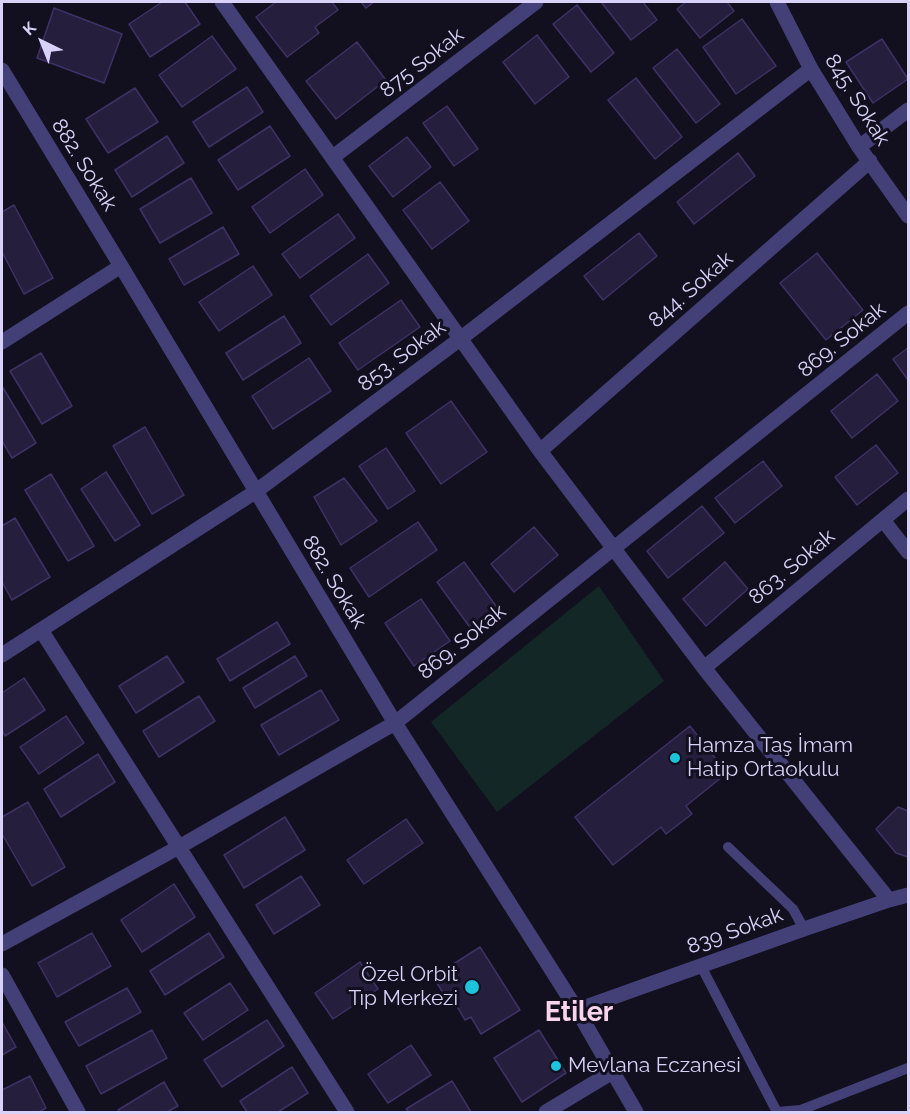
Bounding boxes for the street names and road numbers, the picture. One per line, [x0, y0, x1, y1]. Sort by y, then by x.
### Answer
street label: 875 Sokak [375, 23, 469, 103]
street label: 845. Sokak [819, 49, 895, 151]
street label: 882. Sokak [46, 114, 122, 216]
street label: 844. Sokak [644, 247, 738, 333]
street label: 869. Sokak [793, 297, 891, 383]
street label: 853. Sokak [353, 315, 451, 397]
street label: 863. Sokak [744, 524, 840, 610]
street label: 882. Sokak [296, 531, 372, 633]
street label: 869. Sokak [413, 599, 511, 685]
street label: 839 Sokak [684, 902, 786, 960]

